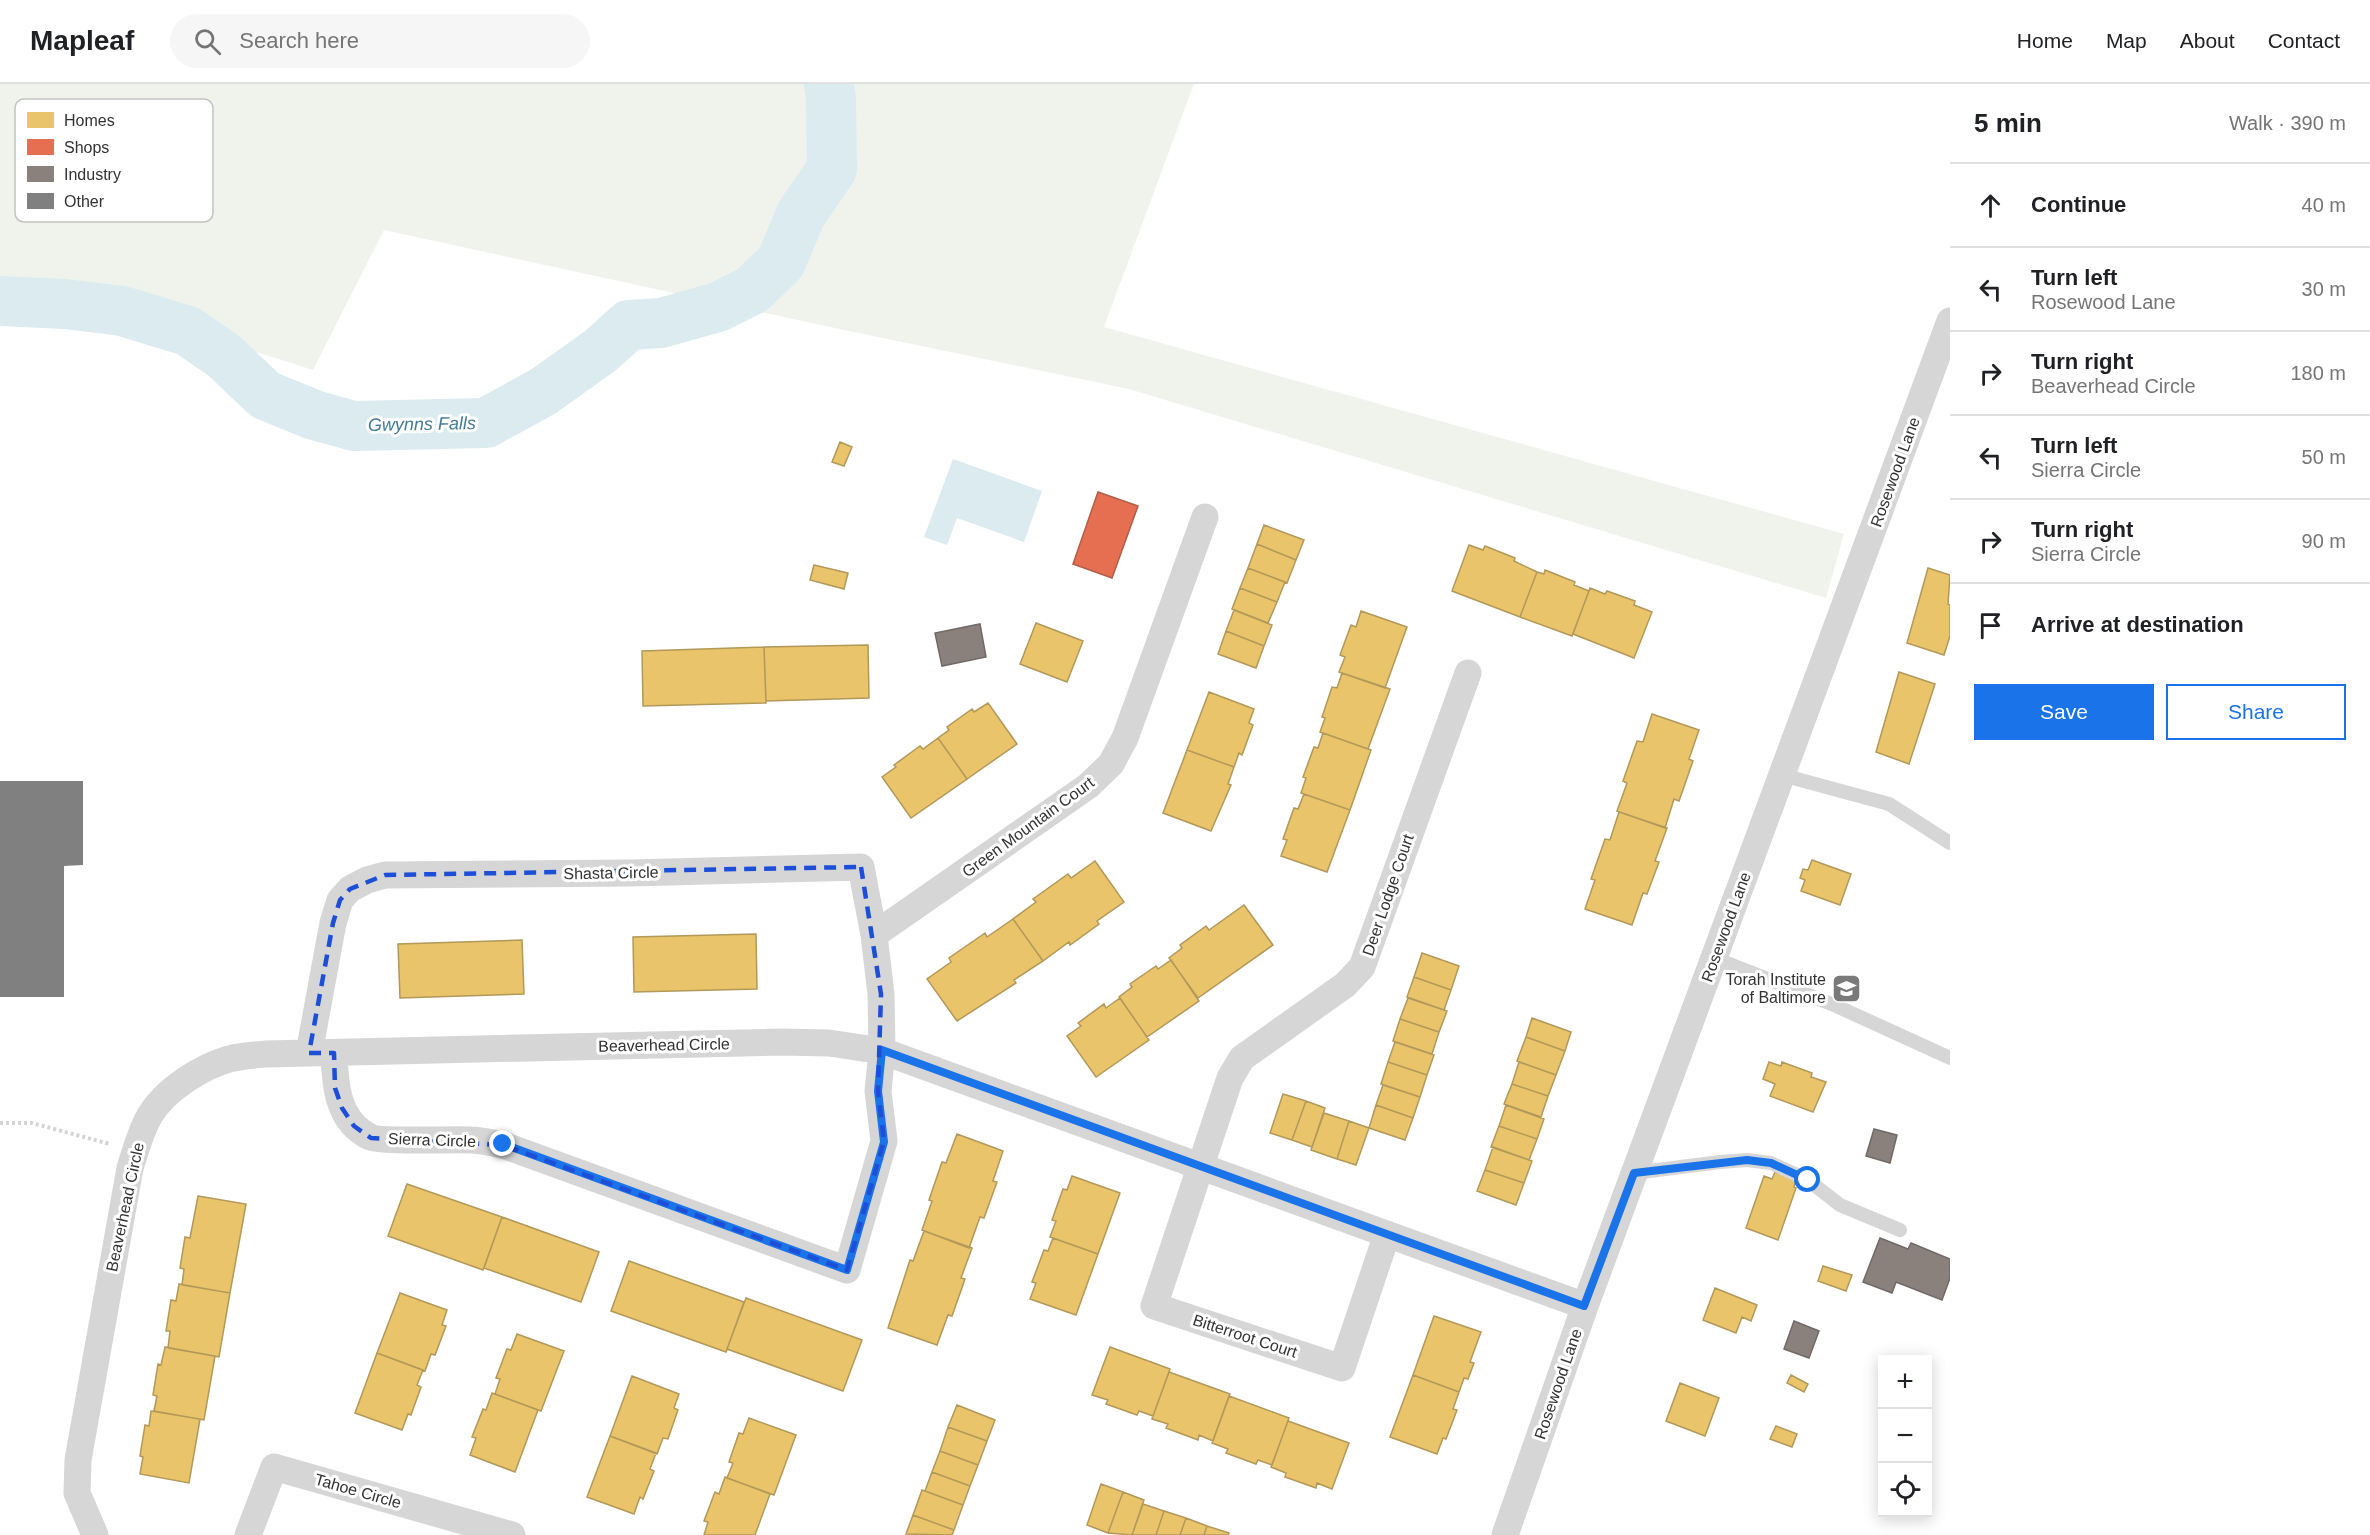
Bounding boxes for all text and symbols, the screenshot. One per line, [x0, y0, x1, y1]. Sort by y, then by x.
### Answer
search box [170, 14, 590, 68]
text: Mapleaf [30, 25, 134, 56]
icon: search [191, 25, 224, 58]
text: Search here [239, 28, 359, 53]
text: Home [2017, 29, 2073, 52]
text: Map [2106, 29, 2147, 52]
text: About [2180, 29, 2235, 52]
text: Contact [2268, 29, 2340, 52]
legend [15, 99, 213, 222]
text: 5 min [1974, 108, 2042, 138]
text: Homes [64, 112, 115, 129]
text: Walk · 390 m [2229, 112, 2346, 134]
text: Shops [64, 139, 109, 156]
text: Industry [64, 166, 121, 183]
icon: ahead [1974, 189, 2007, 222]
text: Continue [2031, 192, 2126, 217]
text: Other [64, 193, 105, 210]
text: 40 m [2302, 194, 2346, 216]
text: Turn left [2031, 265, 2117, 290]
icon: left [1974, 273, 2007, 306]
text: 30 m [2302, 278, 2346, 300]
text: Rosewood Lane [2031, 291, 2176, 313]
text: Turn right [2031, 349, 2133, 374]
icon: right [1974, 357, 2007, 390]
text: 180 m [2290, 362, 2346, 384]
text: Beaverhead Circle [2031, 375, 2196, 397]
water label: Gwynns Falls [368, 413, 476, 435]
street label: Rosewood Lane [1867, 415, 1923, 529]
text: Turn left [2031, 433, 2117, 458]
icon: left [1974, 441, 2007, 474]
text: 50 m [2302, 446, 2346, 468]
text: Sierra Circle [2031, 459, 2141, 481]
text: Turn right [2031, 517, 2133, 542]
icon: right [1974, 525, 2007, 558]
text: 90 m [2302, 530, 2346, 552]
text: Sierra Circle [2031, 543, 2141, 565]
icon: arrive [1974, 609, 2007, 642]
text: Arrive at destination [2031, 612, 2244, 637]
button: Save [1974, 684, 2154, 740]
button: Share [2166, 684, 2346, 740]
street label: Green Mountain Court [959, 773, 1097, 880]
street label: Deer Lodge Court [1359, 832, 1417, 958]
street label: Shasta Circle [563, 864, 659, 882]
street label: Rosewood Lane [1698, 870, 1754, 984]
place label: Torah Institute of Baltimore [1726, 971, 1826, 1006]
school or university icon: Torah Institute of Baltimore [1831, 972, 1863, 1004]
street label: Beaverhead Circle [598, 1035, 730, 1055]
street label: Sierra Circle [388, 1130, 476, 1150]
route end [489, 1130, 515, 1156]
street label: Beaverhead Circle [103, 1141, 147, 1273]
route start [1794, 1166, 1820, 1192]
street label: Bitterroot Court [1191, 1311, 1300, 1361]
street label: Rosewood Lane [1531, 1326, 1585, 1441]
map controls [1878, 1355, 1932, 1517]
button: + [1878, 1355, 1932, 1409]
button: − [1878, 1409, 1932, 1463]
button: locate [1878, 1463, 1932, 1517]
street label: Tahoe Circle [313, 1471, 403, 1511]

